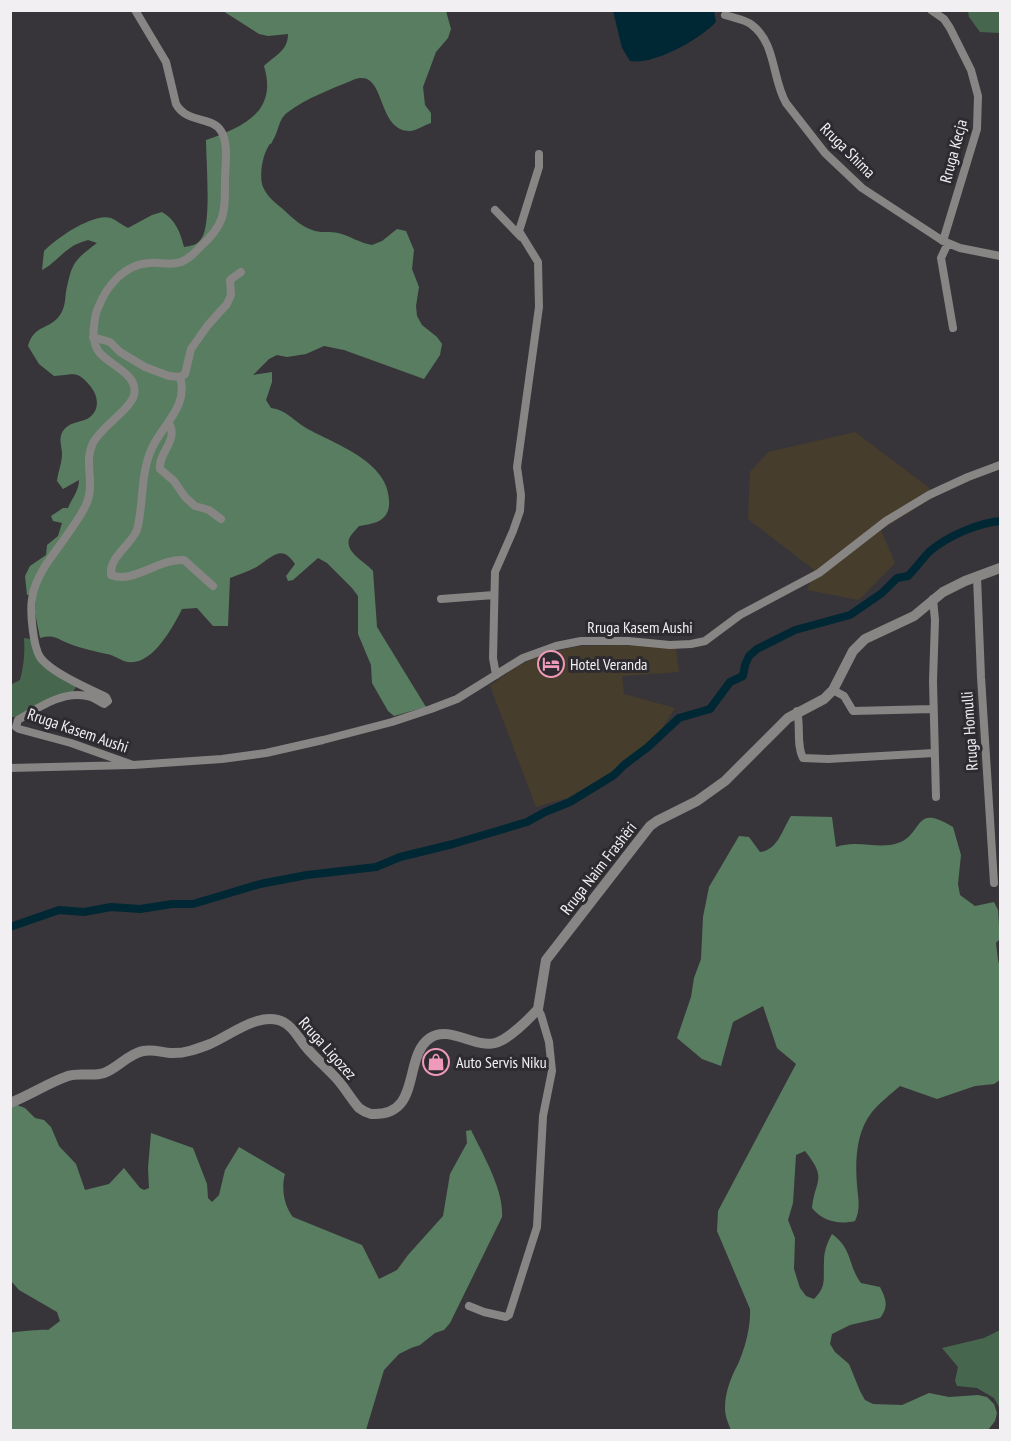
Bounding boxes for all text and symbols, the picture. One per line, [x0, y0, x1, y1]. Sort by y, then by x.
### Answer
street label: Rruga Kecja [935, 117, 971, 185]
street label: Rruga Shima [816, 118, 880, 182]
street label: Rruga Kasem Aushi [587, 617, 693, 637]
hotel icon: Hotel Veranda [536, 649, 566, 679]
place label: Hotel Veranda [570, 654, 647, 674]
street label: Rruga Homulli [956, 691, 982, 771]
street label: Rruga Kasem Aushi [25, 703, 131, 757]
street label: Rruga Naim Frashëri [556, 818, 640, 918]
street label: Rruga Ligozez [295, 1013, 361, 1084]
shop icon: Auto Servis Niku [421, 1047, 451, 1077]
place label: Auto Servis Niku [456, 1052, 547, 1072]

